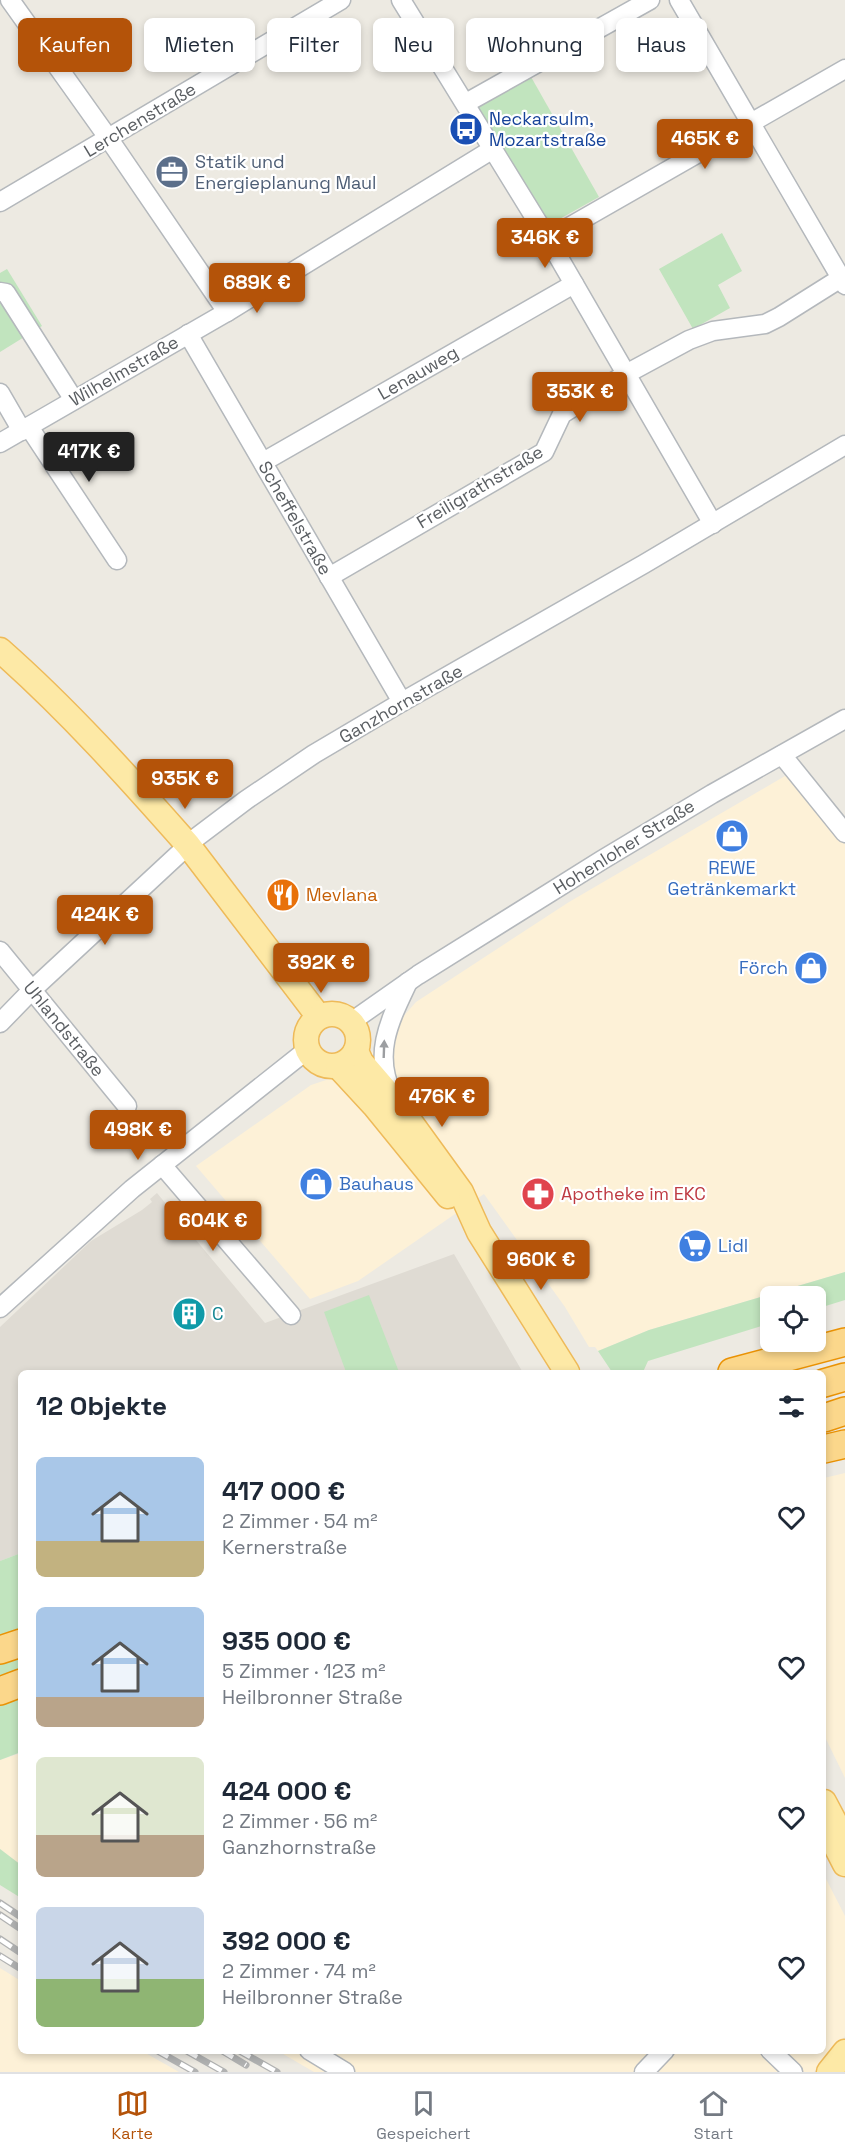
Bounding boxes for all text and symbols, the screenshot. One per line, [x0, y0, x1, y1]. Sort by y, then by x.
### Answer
chip: Kaufen [18, 18, 132, 72]
chip: Mieten [144, 18, 255, 72]
chip: Filter [267, 18, 361, 72]
chip: Neu [373, 18, 454, 72]
chip: Wohnung [466, 18, 604, 72]
chip: Haus [616, 18, 707, 72]
street label: Lerchenstraße [80, 77, 200, 162]
place label: Neckarsulm, Mozartstraße [489, 107, 606, 151]
bus stop icon: Neckarsulm, Mozartstraße [448, 111, 484, 147]
pin: 465K € [656, 119, 754, 170]
text: 465K € [671, 125, 739, 151]
place label: Statik und Energieplanung Maul [195, 150, 377, 194]
office icon: Statik und Energieplanung Maul [154, 154, 190, 190]
pin: 346K € [496, 218, 594, 269]
text: 346K € [511, 224, 579, 250]
pin: 689K € [208, 263, 306, 314]
text: 689K € [223, 269, 291, 295]
street label: Wilhelmstraße [65, 330, 183, 411]
street label: Lenauweg [373, 340, 462, 405]
pin: 353K € [531, 372, 629, 423]
text: 353K € [546, 378, 614, 404]
pin: 417K € [40, 432, 138, 483]
text: 417K € [57, 438, 121, 464]
street label: Freiligrathstraße [412, 440, 547, 533]
street label: Scheffelstraße [254, 457, 337, 579]
street label: Ganzhornstraße [335, 659, 467, 748]
pin: 935K € [136, 759, 234, 810]
text: 935K € [151, 765, 219, 791]
street label: Hohenloher Straße [549, 794, 699, 899]
shop icon: REWE Getränkemarkt [714, 818, 750, 854]
place label: REWE Getränkemarkt [668, 856, 796, 900]
restaurant icon: Mevlana [265, 877, 301, 913]
place label: Mevlana [306, 883, 378, 906]
pin: 424K € [56, 895, 154, 946]
text: 424K € [71, 901, 139, 927]
pin: 392K € [272, 943, 370, 994]
text: 392K € [287, 949, 355, 975]
shop icon: Förch [793, 950, 829, 986]
place label: Förch [739, 956, 788, 979]
street label: Uhlandstraße [19, 976, 110, 1081]
one-way arrow [380, 1039, 389, 1058]
pin: 476K € [393, 1077, 491, 1128]
text: 476K € [409, 1083, 475, 1109]
pin: 498K € [89, 1110, 187, 1161]
text: 498K € [104, 1116, 172, 1142]
shop icon: Bauhaus [298, 1166, 334, 1202]
place label: Bauhaus [339, 1172, 414, 1195]
pharmacy icon: Apotheke im EKC [520, 1176, 556, 1212]
place label: Apotheke im EKC [561, 1182, 706, 1205]
pin: 604K € [164, 1201, 262, 1252]
text: 604K € [178, 1207, 248, 1233]
supermarket icon: Lidl [677, 1228, 713, 1264]
place label: Lidl [718, 1234, 748, 1257]
pin: 960K € [492, 1240, 590, 1291]
text: 960K € [507, 1246, 575, 1272]
map controls [760, 1286, 826, 1352]
button: locate [760, 1286, 826, 1352]
building icon: C [171, 1296, 207, 1332]
place label: C [212, 1302, 224, 1325]
text: 12 Objekte [36, 1389, 167, 1423]
icon: filters [775, 1390, 808, 1423]
text: 417 000 € [222, 1474, 345, 1508]
icon: home [84, 1481, 156, 1553]
icon: heart [775, 1501, 808, 1534]
text: 2 Zimmer · 54 m² [222, 1508, 378, 1534]
text: Kernerstraße [222, 1534, 347, 1560]
text: 935 000 € [222, 1624, 351, 1658]
icon: home [84, 1631, 156, 1703]
icon: heart [775, 1651, 808, 1684]
text: 5 Zimmer · 123 m² [222, 1658, 385, 1684]
text: Heilbronner Straße [222, 1684, 403, 1710]
text: 424 000 € [222, 1774, 351, 1808]
icon: home [84, 1781, 156, 1853]
icon: heart [775, 1801, 808, 1834]
text: 2 Zimmer · 56 m² [222, 1808, 377, 1834]
text: Ganzhornstraße [222, 1834, 376, 1860]
text: 392 000 € [222, 1924, 351, 1958]
icon: home [84, 1931, 156, 2003]
icon: heart [775, 1951, 808, 1984]
text: 2 Zimmer · 74 m² [222, 1958, 376, 1984]
text: Heilbronner Straße [222, 1984, 403, 2010]
tab: Karte [112, 2087, 153, 2144]
tab: Gespeichert [376, 2087, 471, 2144]
tab: Start [694, 2087, 733, 2144]

